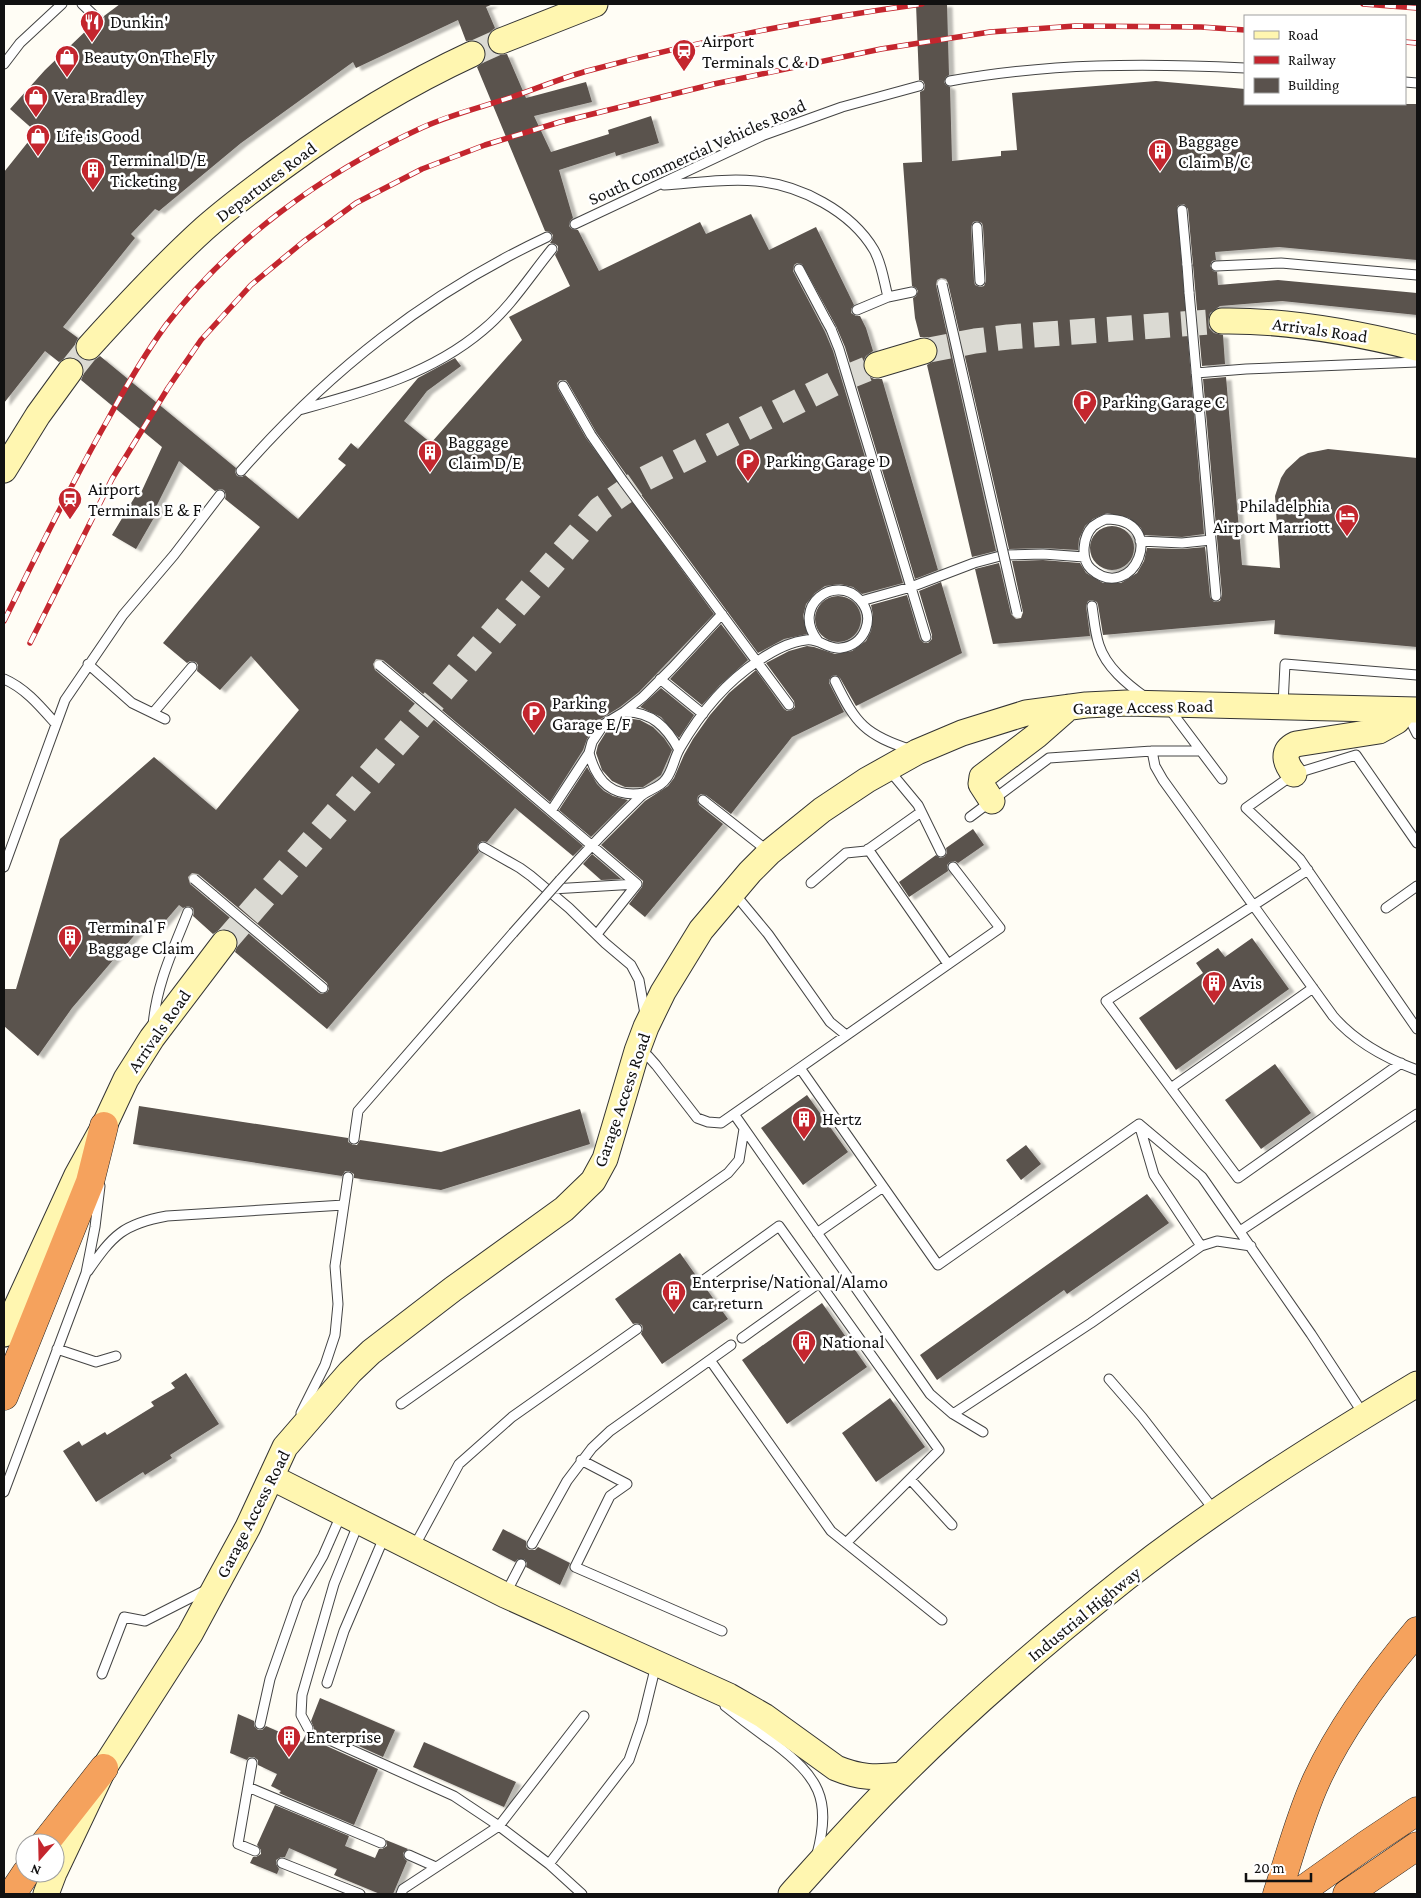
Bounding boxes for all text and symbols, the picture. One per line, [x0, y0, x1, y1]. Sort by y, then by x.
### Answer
restaurant icon: Dunkin' [79, 9, 105, 43]
place label: Dunkin' [110, 12, 168, 32]
legend [1244, 15, 1406, 105]
text: Road [1288, 27, 1319, 43]
place label: Airport Terminals C & D [702, 31, 820, 72]
station icon: Airport Terminals C & D [671, 38, 697, 72]
shop icon: Beauty On The Fly [54, 44, 80, 78]
place label: Beauty On The Fly [84, 47, 216, 67]
text: Railway [1288, 52, 1336, 69]
text: Building [1288, 77, 1339, 94]
shop icon: Vera Bradley [23, 84, 49, 118]
place label: Vera Bradley [54, 87, 144, 107]
street label: South Commercial Vehicles Road [585, 95, 809, 209]
shop icon: Life is Good [25, 123, 51, 157]
place label: Life is Good [56, 126, 141, 146]
place label: Baggage Claim B/C [1178, 131, 1251, 172]
street label: Departures Road [212, 137, 321, 226]
building icon: Baggage Claim B/C [1147, 138, 1173, 172]
place label: Terminal D/E Ticketing [110, 150, 206, 191]
building icon: Terminal D/E Ticketing [80, 157, 106, 191]
street label: Arrivals Road [1271, 313, 1369, 347]
parking icon: Parking Garage C [1072, 389, 1098, 423]
place label: Parking Garage C [1102, 392, 1225, 412]
place label: Baggage Claim D/E [448, 432, 522, 473]
building icon: Baggage Claim D/E [417, 439, 443, 473]
parking icon: Parking Garage D [735, 448, 761, 482]
place label: Parking Garage D [766, 451, 890, 471]
place label: Airport Terminals E & F [88, 479, 202, 520]
station icon: Airport Terminals E & F [57, 486, 83, 520]
place label: Philadelphia Airport Marriott [1213, 496, 1331, 537]
hotel icon: Philadelphia Airport Marriott [1334, 503, 1360, 537]
place label: Parking Garage E/F [552, 693, 631, 734]
street label: Garage Access Road [1072, 696, 1214, 718]
parking icon: Parking Garage E/F [521, 700, 547, 734]
place label: Terminal F Baggage Claim [88, 917, 195, 958]
building icon: Terminal F Baggage Claim [57, 924, 83, 958]
building icon: Avis [1201, 970, 1227, 1004]
place label: Avis [1232, 973, 1262, 993]
street label: Arrivals Road [123, 986, 195, 1076]
street label: Garage Access Road [590, 1030, 655, 1170]
building icon: Hertz [791, 1106, 817, 1140]
place label: Hertz [822, 1109, 862, 1129]
place label: Enterprise/National/Alamo car return [692, 1272, 888, 1313]
building icon: Enterprise/National/Alamo car return [661, 1279, 687, 1313]
building icon: National [791, 1329, 817, 1363]
place label: National [822, 1332, 885, 1352]
street label: Garage Access Road [212, 1446, 294, 1581]
street label: Industrial Highway [1024, 1562, 1145, 1666]
building icon: Enterprise [276, 1724, 302, 1758]
place label: Enterprise [306, 1727, 381, 1747]
north arrow [15, 1833, 65, 1883]
scale bar [1246, 1850, 1311, 1882]
text: 20 m [1254, 1860, 1285, 1876]
text: N [28, 1861, 43, 1879]

